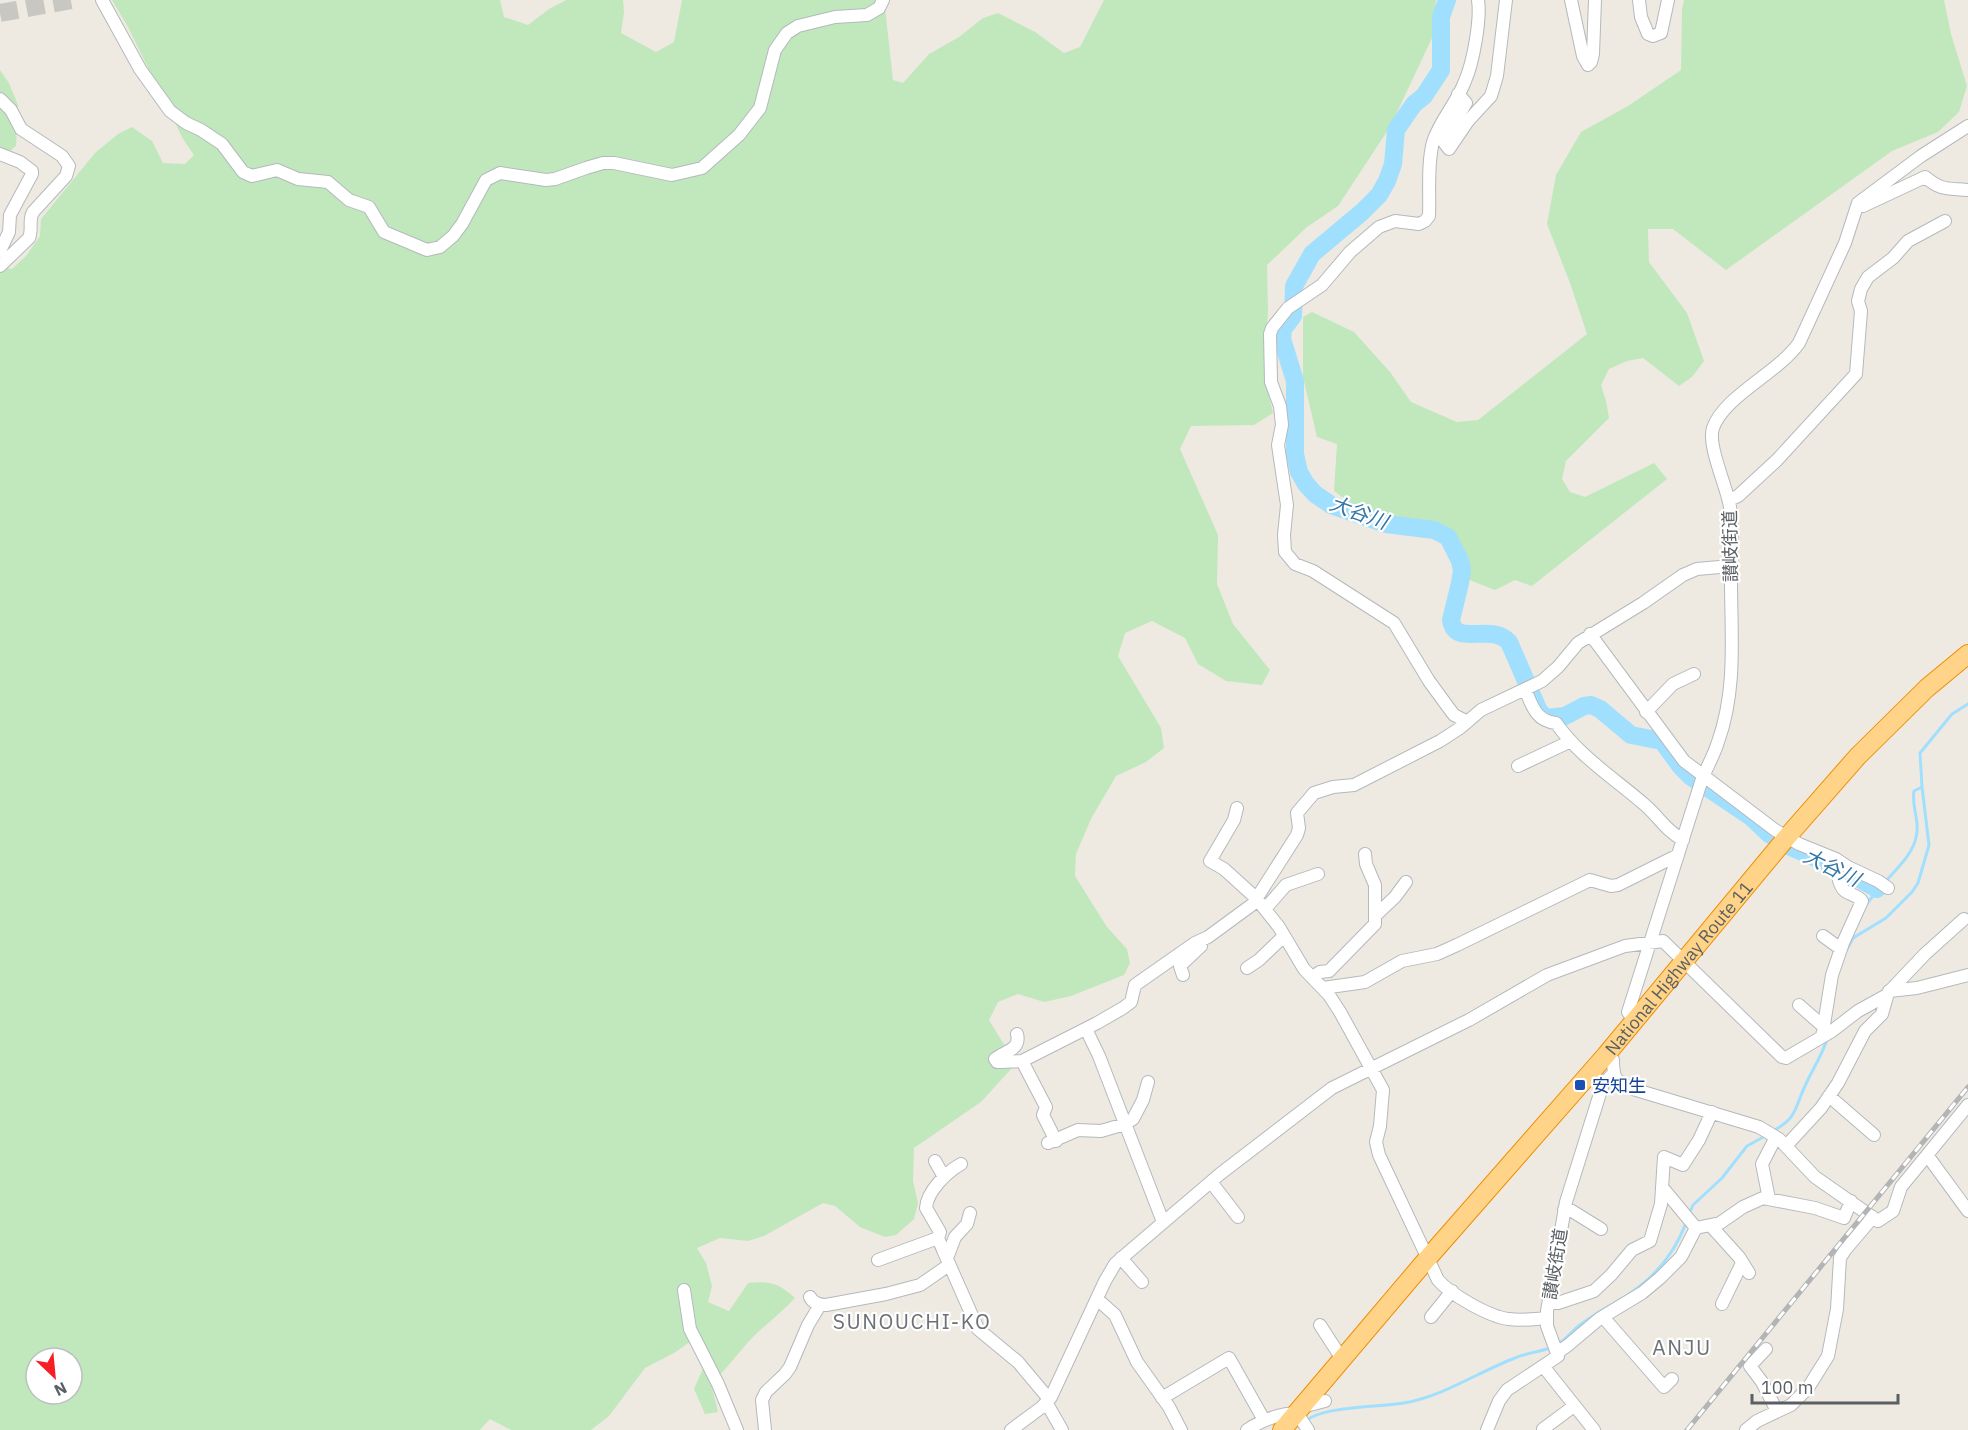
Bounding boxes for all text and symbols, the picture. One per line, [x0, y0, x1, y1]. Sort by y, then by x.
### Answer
water label: 大谷川 [1326, 489, 1394, 536]
street label: 讃岐街道 [1718, 510, 1742, 582]
water label: 大谷川 [1799, 842, 1867, 893]
street label: National Highway Route 11 [1600, 876, 1757, 1059]
place label: 安知生 [1592, 1074, 1646, 1097]
marker: 安知生 [1573, 1078, 1587, 1092]
street label: 讃岐街道 [1538, 1227, 1572, 1301]
district label: SUNOUCHI-KO [833, 1307, 991, 1335]
district label: ANJU [1652, 1333, 1712, 1361]
north arrow [24, 1346, 84, 1406]
scale bar [1752, 1367, 1898, 1405]
text: 100 m [1761, 1376, 1813, 1399]
text: N [51, 1378, 70, 1401]

